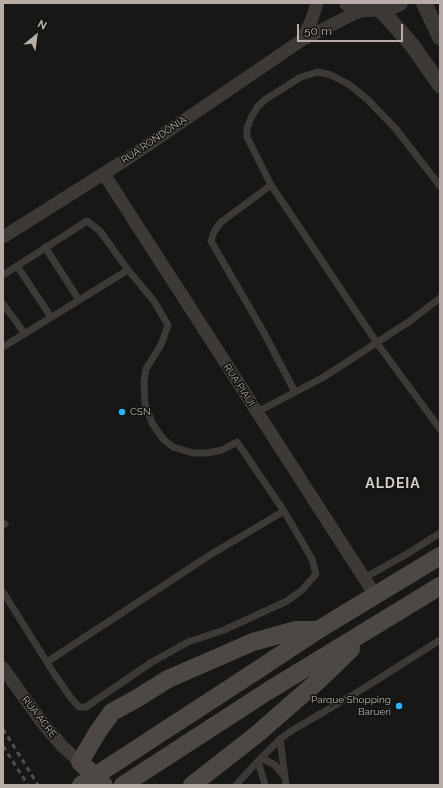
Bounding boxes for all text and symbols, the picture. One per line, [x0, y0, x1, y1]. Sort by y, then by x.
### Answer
north arrow [16, 16, 56, 56]
scale bar [299, 16, 405, 42]
text: N [35, 17, 49, 33]
text: 50 m [304, 24, 332, 38]
street label: RUA RONDÔNIA [119, 114, 189, 166]
street label: RUA PIAUÍ [221, 361, 257, 409]
place label: CSN [130, 406, 151, 418]
marker: CSN [117, 407, 127, 417]
district label: ALDEIA [365, 476, 421, 492]
street label: RUA ACRE [19, 694, 59, 740]
place label: Parque Shopping Barueri [311, 694, 391, 718]
marker: Parque Shopping Barueri [394, 701, 404, 711]

